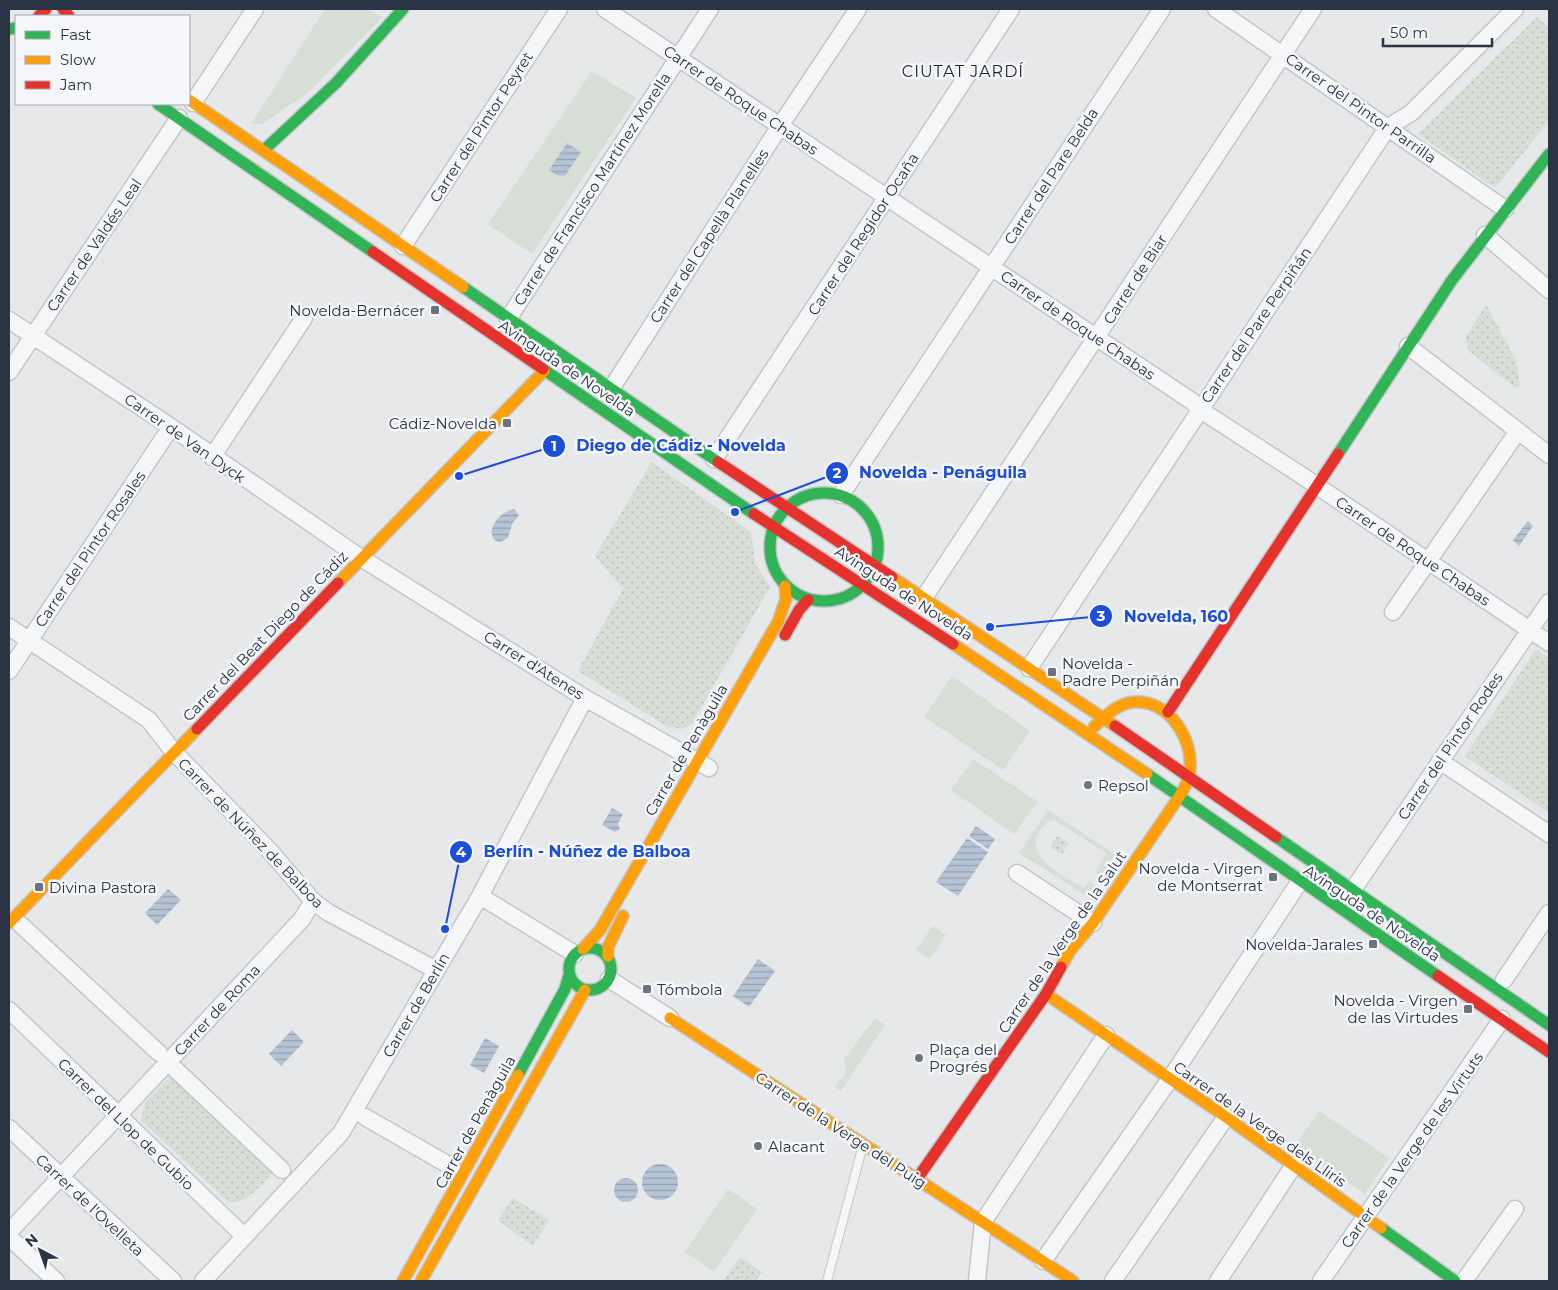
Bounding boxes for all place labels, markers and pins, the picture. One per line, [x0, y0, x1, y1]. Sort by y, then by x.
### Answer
place label: Novelda-Bernácer [289, 301, 425, 320]
marker: Novelda-Bernácer [429, 304, 441, 316]
place label: Cádiz-Novelda [389, 414, 497, 433]
marker: Cádiz-Novelda [501, 417, 513, 429]
callout: Diego de Cádiz - Novelda [541, 430, 796, 461]
callout: Novelda - Penáguila [824, 457, 1037, 488]
callout: Novelda, 160 [1089, 601, 1238, 632]
place label: Novelda - Padre Perpiñán [1062, 654, 1179, 690]
marker: Novelda - Padre Perpiñán [1046, 666, 1058, 678]
place label: Repsol [1098, 776, 1149, 795]
marker: Repsol [1082, 779, 1094, 791]
callout: Berlín - Núñez de Balboa [448, 836, 700, 867]
place label: Novelda - Virgen de Montserrat [1138, 859, 1263, 895]
marker: Novelda - Virgen de Montserrat [1267, 871, 1279, 883]
place label: Divina Pastora [49, 878, 157, 897]
marker: Divina Pastora [33, 881, 45, 893]
place label: Novelda-Jarales [1245, 935, 1363, 954]
marker: Novelda-Jarales [1367, 938, 1379, 950]
place label: Tómbola [657, 980, 723, 999]
marker: Tómbola [641, 983, 653, 995]
place label: Novelda - Virgen de las Virtudes [1333, 991, 1458, 1027]
marker: Novelda - Virgen de las Virtudes [1462, 1003, 1474, 1015]
place label: Plaça del Progrés [929, 1040, 997, 1076]
marker: Plaça del Progrés [913, 1052, 925, 1064]
place label: Alacant [768, 1137, 825, 1156]
marker: Alacant [752, 1140, 764, 1152]

